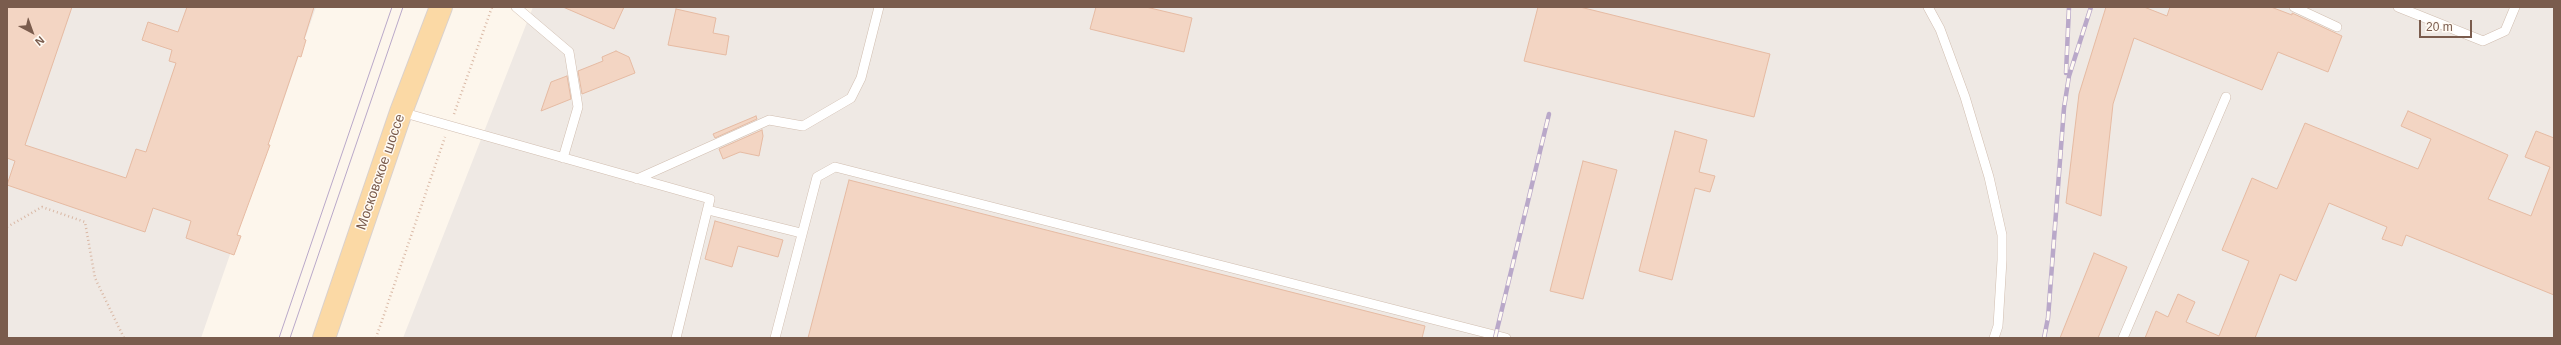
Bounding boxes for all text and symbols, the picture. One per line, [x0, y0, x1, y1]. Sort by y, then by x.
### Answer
north arrow [12, 12, 52, 52]
scale bar [2421, 12, 2474, 38]
text: 20 m [2426, 20, 2453, 34]
text: N [33, 34, 47, 48]
street label: Московское шоссе [353, 112, 409, 232]

